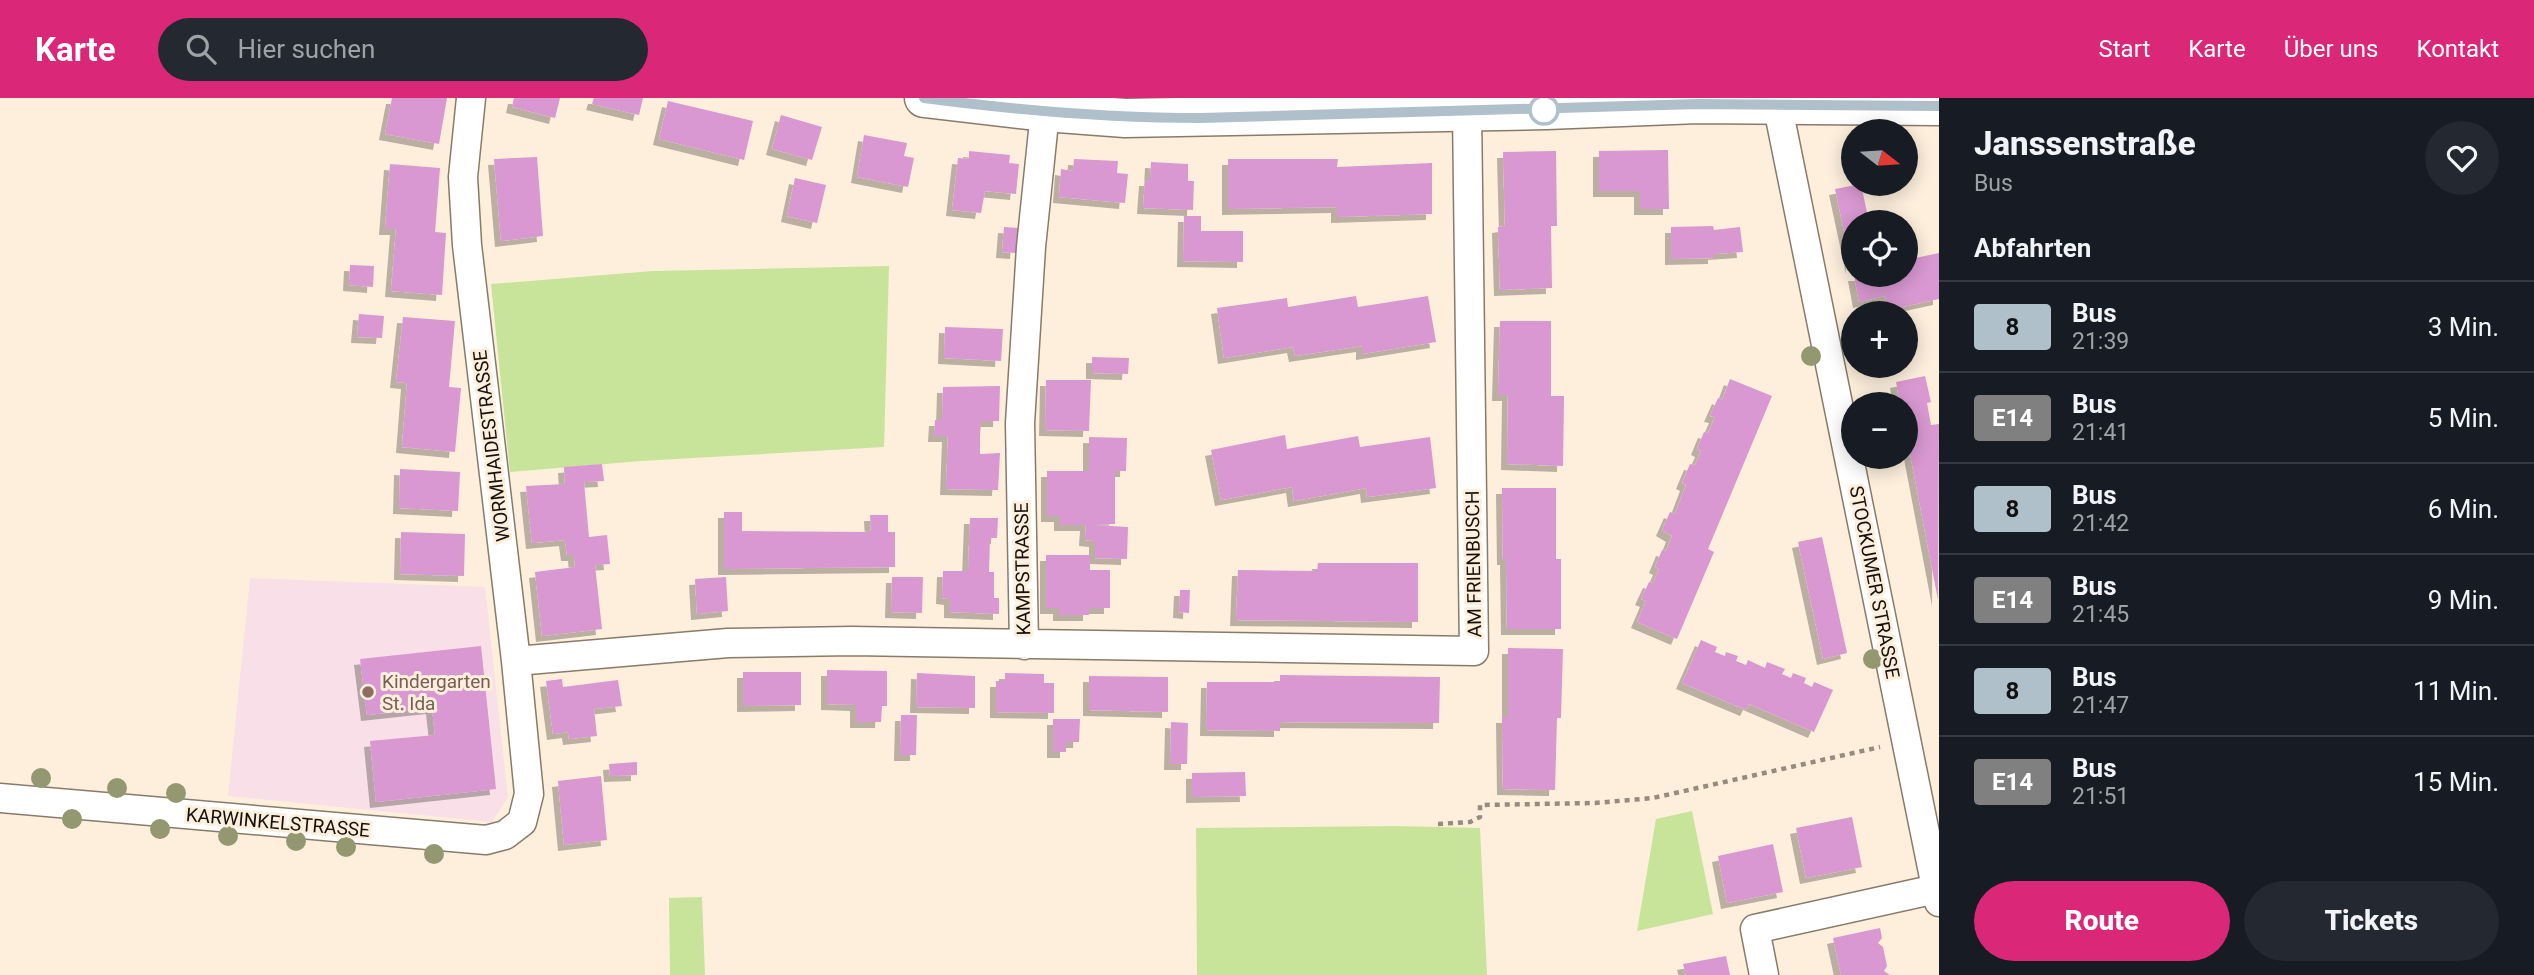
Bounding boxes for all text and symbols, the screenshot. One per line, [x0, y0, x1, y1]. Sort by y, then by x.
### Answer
search box [158, 18, 648, 81]
text: Karte [35, 30, 116, 69]
icon: search [182, 30, 220, 68]
text: Hier suchen [238, 34, 375, 64]
text: Start [2099, 35, 2150, 63]
text: Karte [2188, 35, 2246, 63]
text: Über uns [2284, 35, 2378, 63]
text: Kontakt [2416, 35, 2499, 63]
unlabelled marker [1529, 95, 1559, 125]
north arrow [1841, 119, 1918, 196]
map controls [1841, 119, 1918, 469]
button: heart [2425, 121, 2499, 195]
text: Janssenstraße [1974, 124, 2196, 163]
text: Bus [1974, 170, 2013, 197]
button: locate [1841, 210, 1918, 287]
text: Abfahrten [1974, 233, 2091, 263]
text: Bus [2072, 298, 2117, 328]
button: + [1841, 301, 1918, 378]
text: 3 Min. [2428, 312, 2499, 342]
text: 8 [2006, 313, 2019, 341]
text: 21:39 [2072, 328, 2129, 355]
street label: WORMHAIDESTRASSE [468, 349, 515, 543]
text: Bus [2072, 389, 2117, 419]
button: − [1841, 392, 1918, 469]
text: 5 Min. [2428, 403, 2499, 433]
text: E14 [1992, 404, 2033, 432]
text: 21:41 [2072, 419, 2129, 446]
text: Bus [2072, 480, 2117, 510]
street label: STOCKUMER STRASSE [1845, 484, 1905, 681]
street label: AM FRIENBUSCH [1461, 490, 1486, 638]
text: 6 Min. [2428, 494, 2499, 524]
text: 8 [2006, 495, 2019, 523]
street label: KAMPSTRASSE [1010, 502, 1035, 636]
text: 21:42 [2072, 510, 2129, 537]
text: Bus [2072, 571, 2117, 601]
text: 9 Min. [2428, 585, 2499, 615]
text: E14 [1992, 586, 2033, 614]
text: 21:45 [2072, 601, 2129, 628]
text: Bus [2072, 662, 2117, 692]
place label: Kindergarten St. Ida [382, 670, 491, 715]
text: 11 Min. [2413, 676, 2499, 706]
text: 8 [2006, 677, 2019, 705]
marker: Kindergarten St. Ida [360, 684, 376, 700]
text: 21:47 [2072, 692, 2129, 719]
text: Bus [2072, 753, 2117, 783]
text: 15 Min. [2413, 767, 2499, 797]
text: E14 [1992, 768, 2033, 796]
text: 21:51 [2072, 783, 2129, 810]
street label: KARWINKELSTRASSE [185, 803, 371, 842]
button: Route [1974, 881, 2230, 961]
button: Tickets [2244, 881, 2499, 961]

